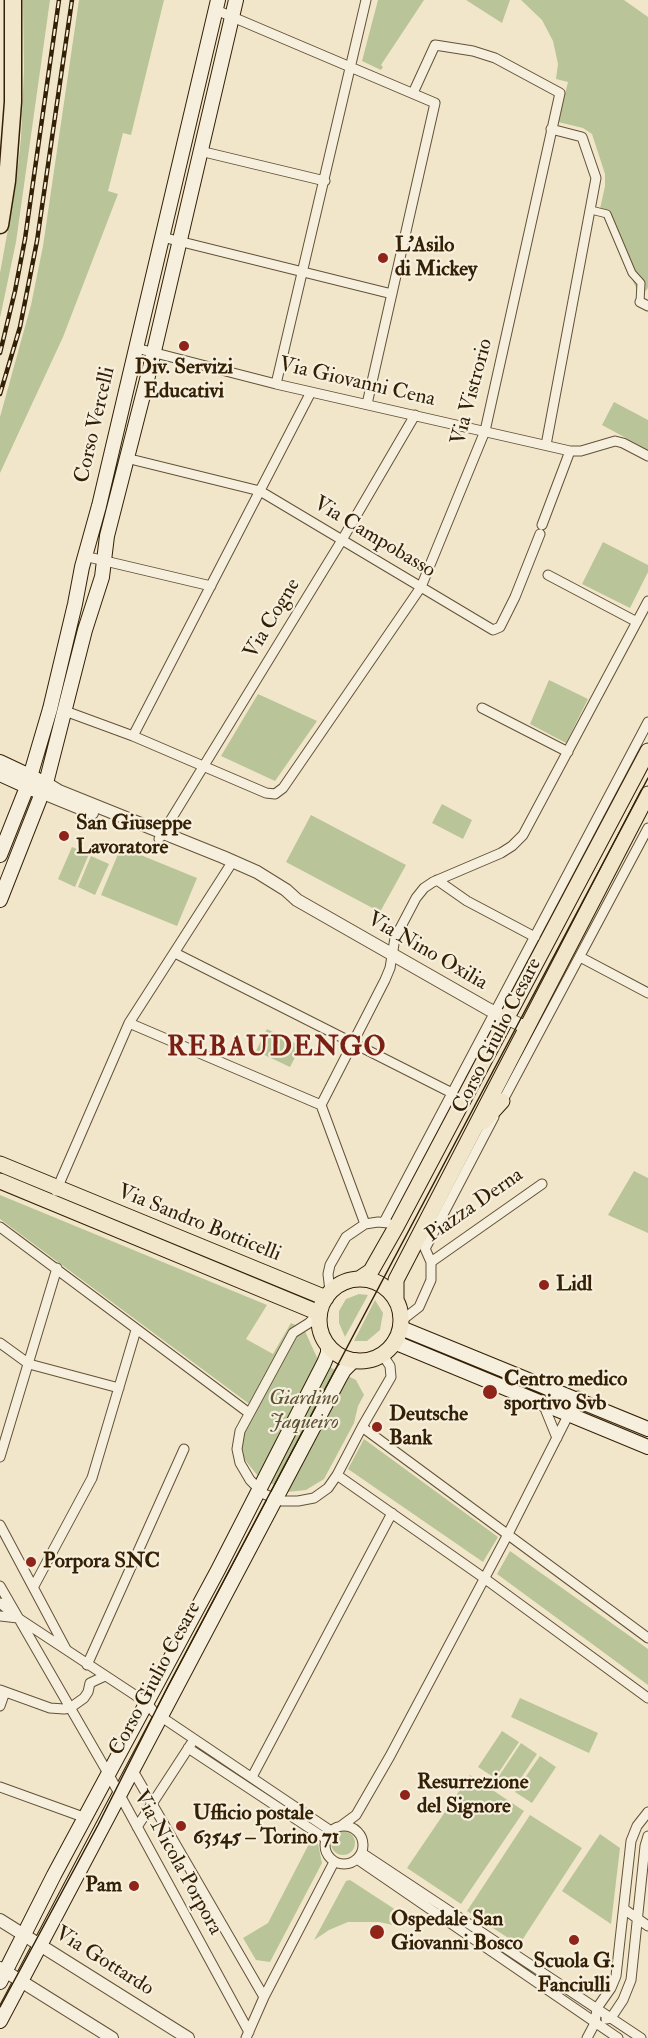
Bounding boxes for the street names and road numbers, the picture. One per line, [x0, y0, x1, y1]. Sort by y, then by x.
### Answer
street label: Via Vistrorio [447, 336, 499, 448]
street label: Via Giovanni Cena [277, 353, 437, 413]
street label: Corso Vercelli [70, 365, 122, 485]
street label: Via Campobasso [308, 492, 440, 584]
street label: Via Cogne [239, 574, 307, 664]
street label: Via Nino Oxilia [362, 907, 492, 997]
street label: Corso Giulio Cesare [448, 954, 548, 1118]
street label: Piazza Derna [422, 1163, 528, 1249]
street label: Via Sandro Botticelli [114, 1180, 284, 1268]
street label: Corso Giulio Cesare [105, 1598, 207, 1760]
street label: Via Nicola Porpora [127, 1786, 227, 1940]
street label: Via Gottardo [50, 1922, 158, 2002]

